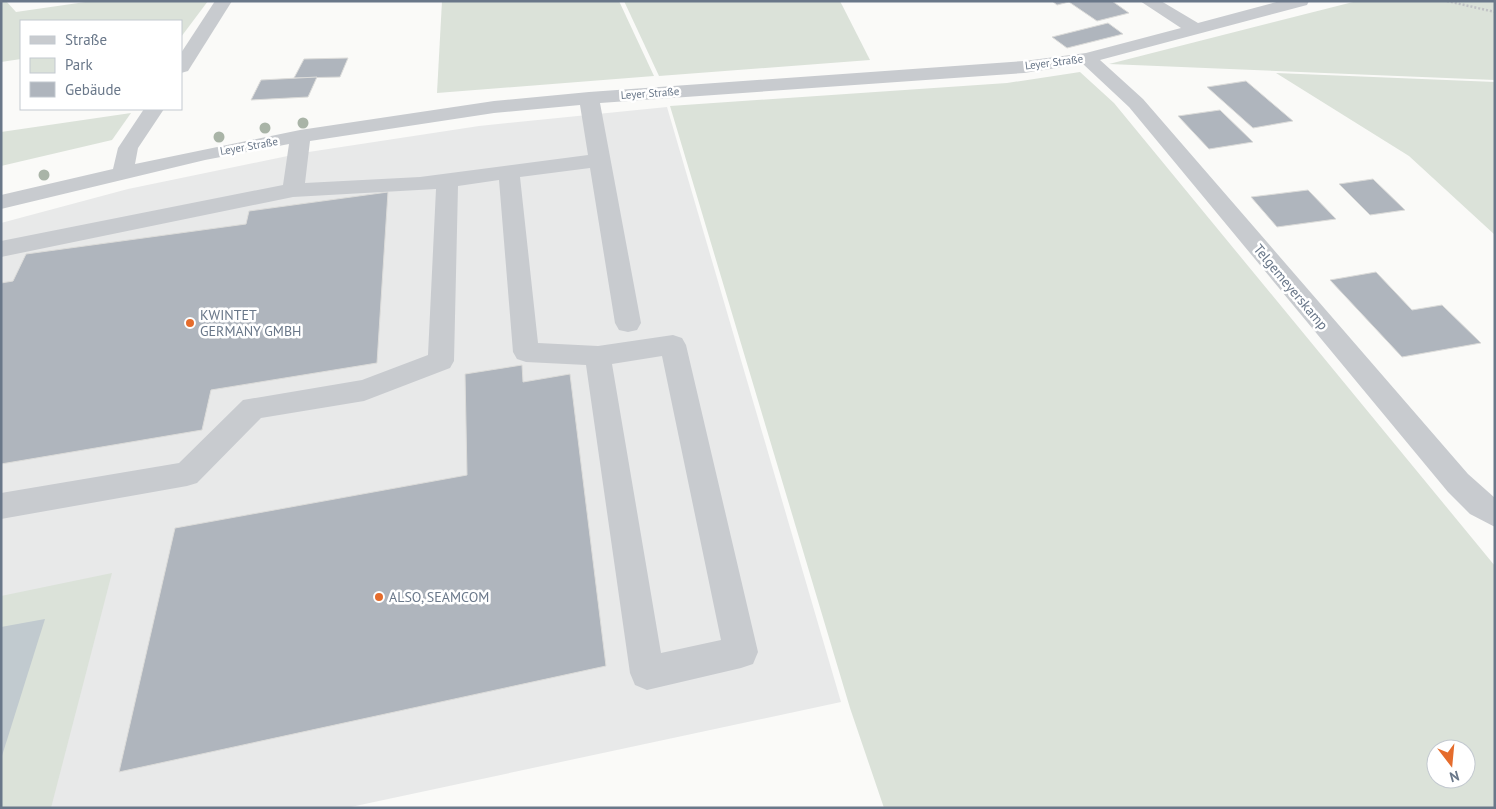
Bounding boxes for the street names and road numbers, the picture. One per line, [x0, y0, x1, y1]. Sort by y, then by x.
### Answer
street label: Leyer Straße [1024, 51, 1084, 73]
street label: Leyer Straße [620, 84, 680, 102]
street label: Leyer Straße [219, 134, 279, 158]
street label: Telgemeyerskamp [1250, 240, 1332, 334]

